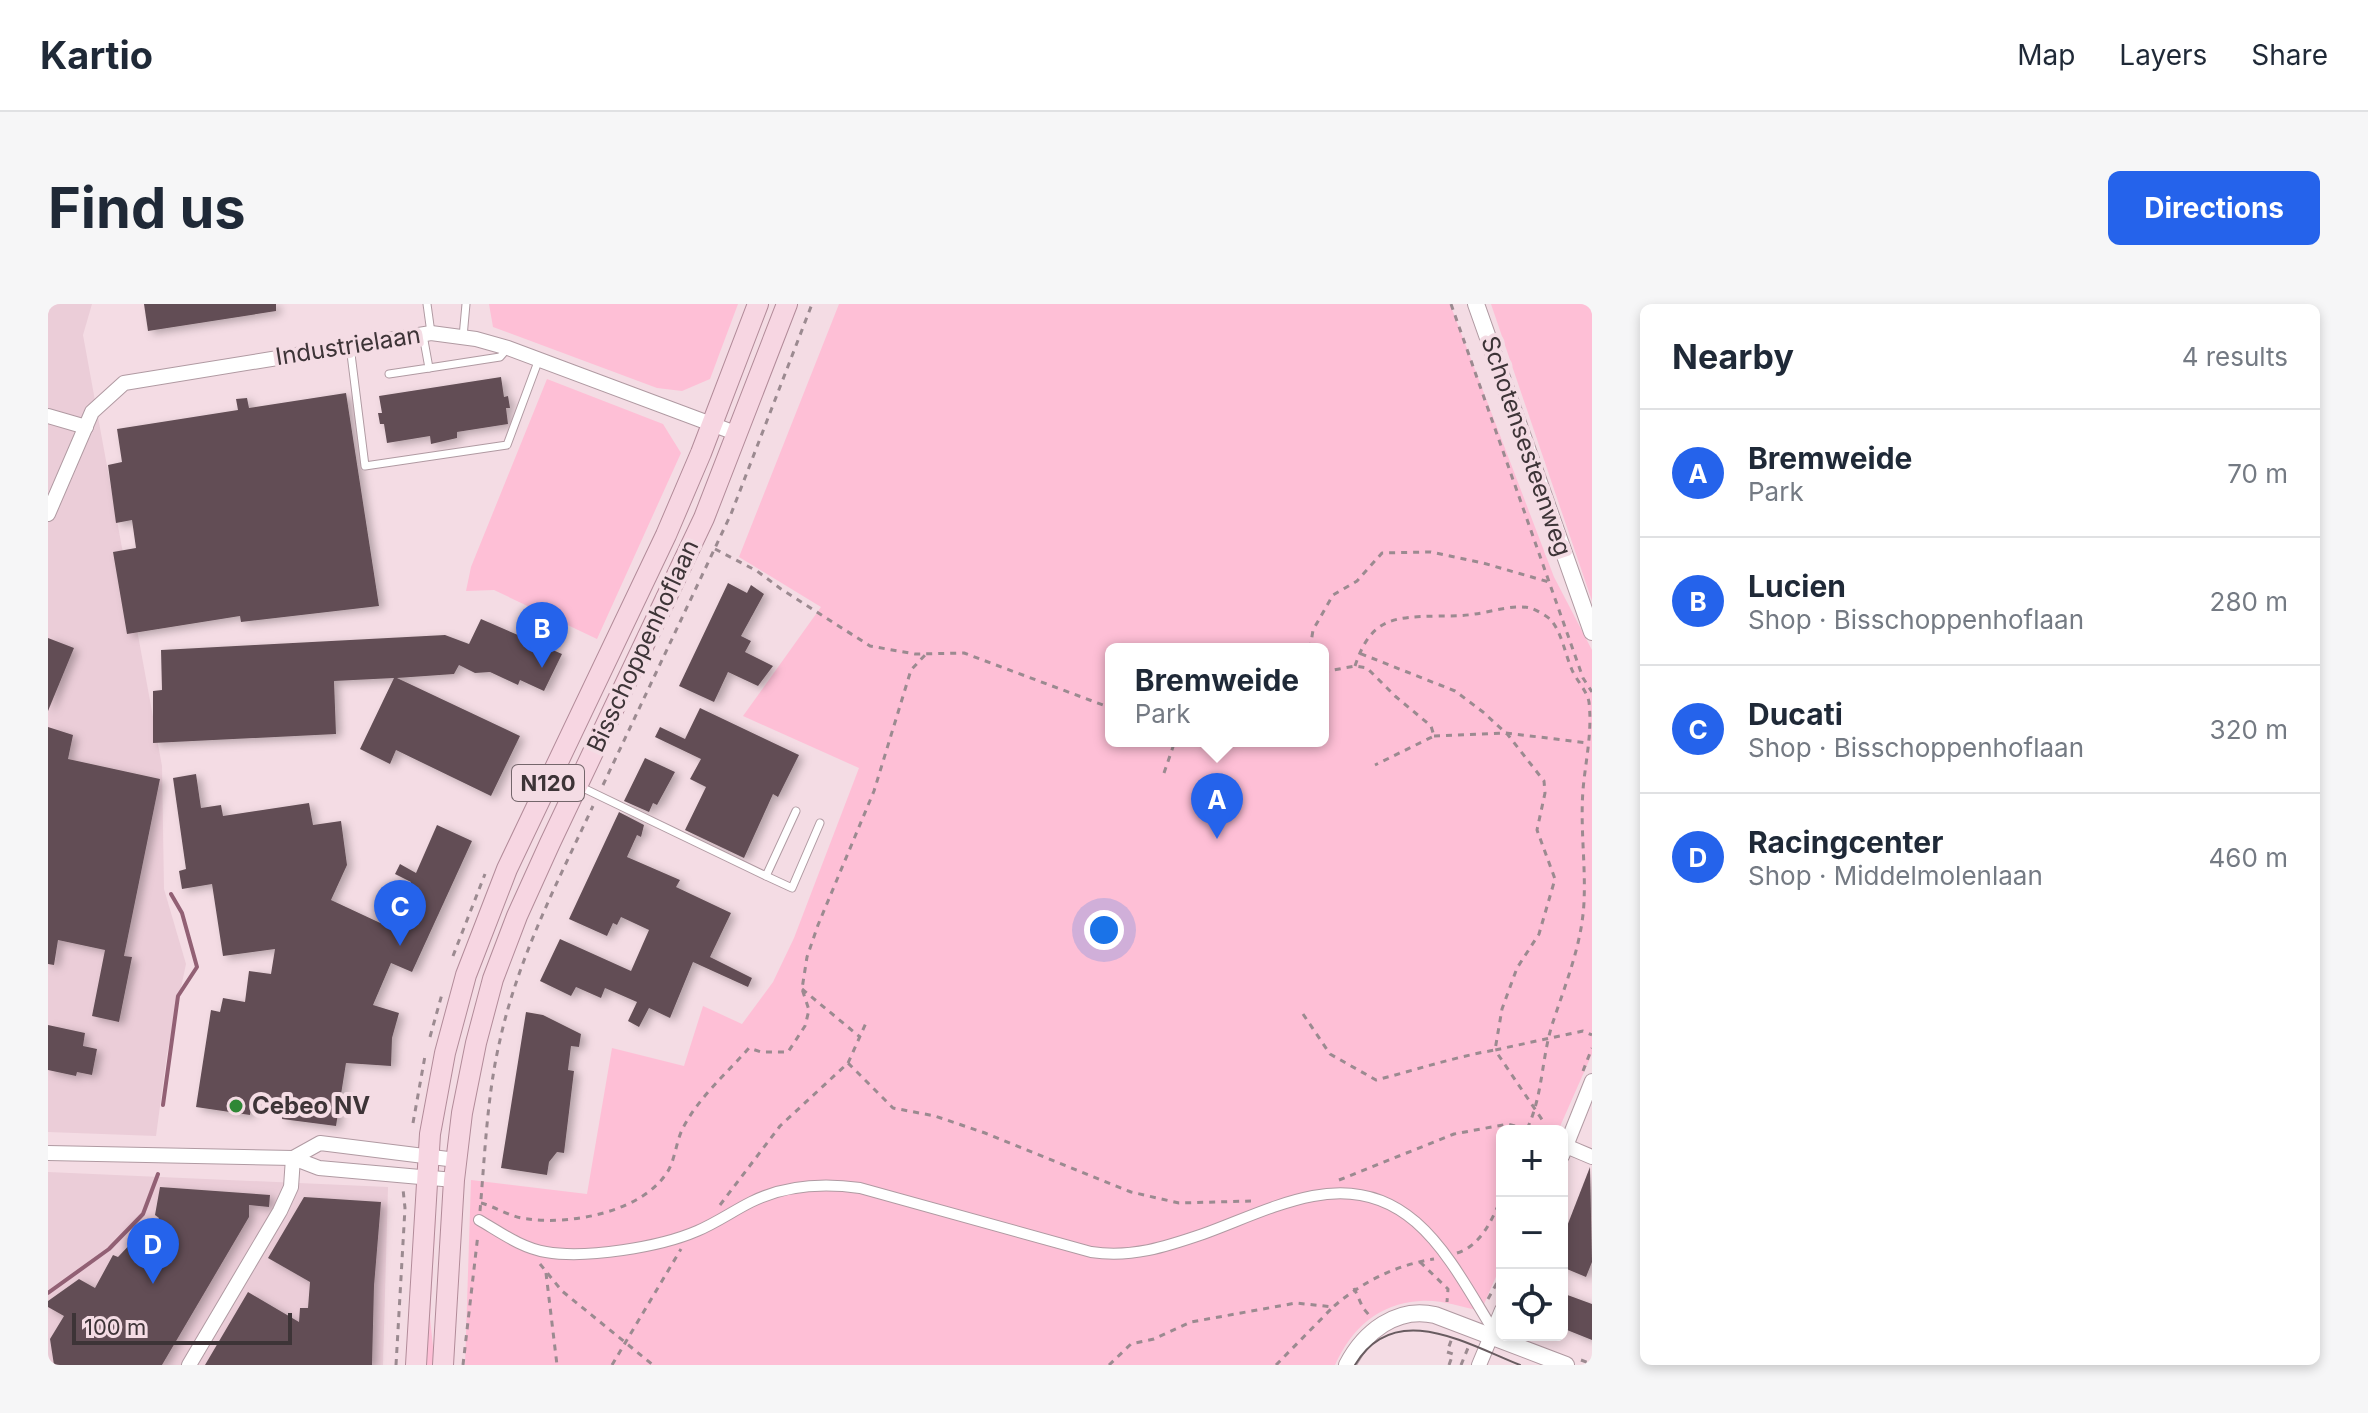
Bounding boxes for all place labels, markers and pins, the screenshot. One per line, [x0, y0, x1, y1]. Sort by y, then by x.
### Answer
pin: B [516, 602, 568, 668]
pin: A [1191, 773, 1243, 839]
pin: C [374, 880, 426, 946]
place label: Cebeo NV [252, 1091, 370, 1120]
marker: Cebeo NV [227, 1097, 245, 1115]
pin: D [127, 1218, 179, 1284]

